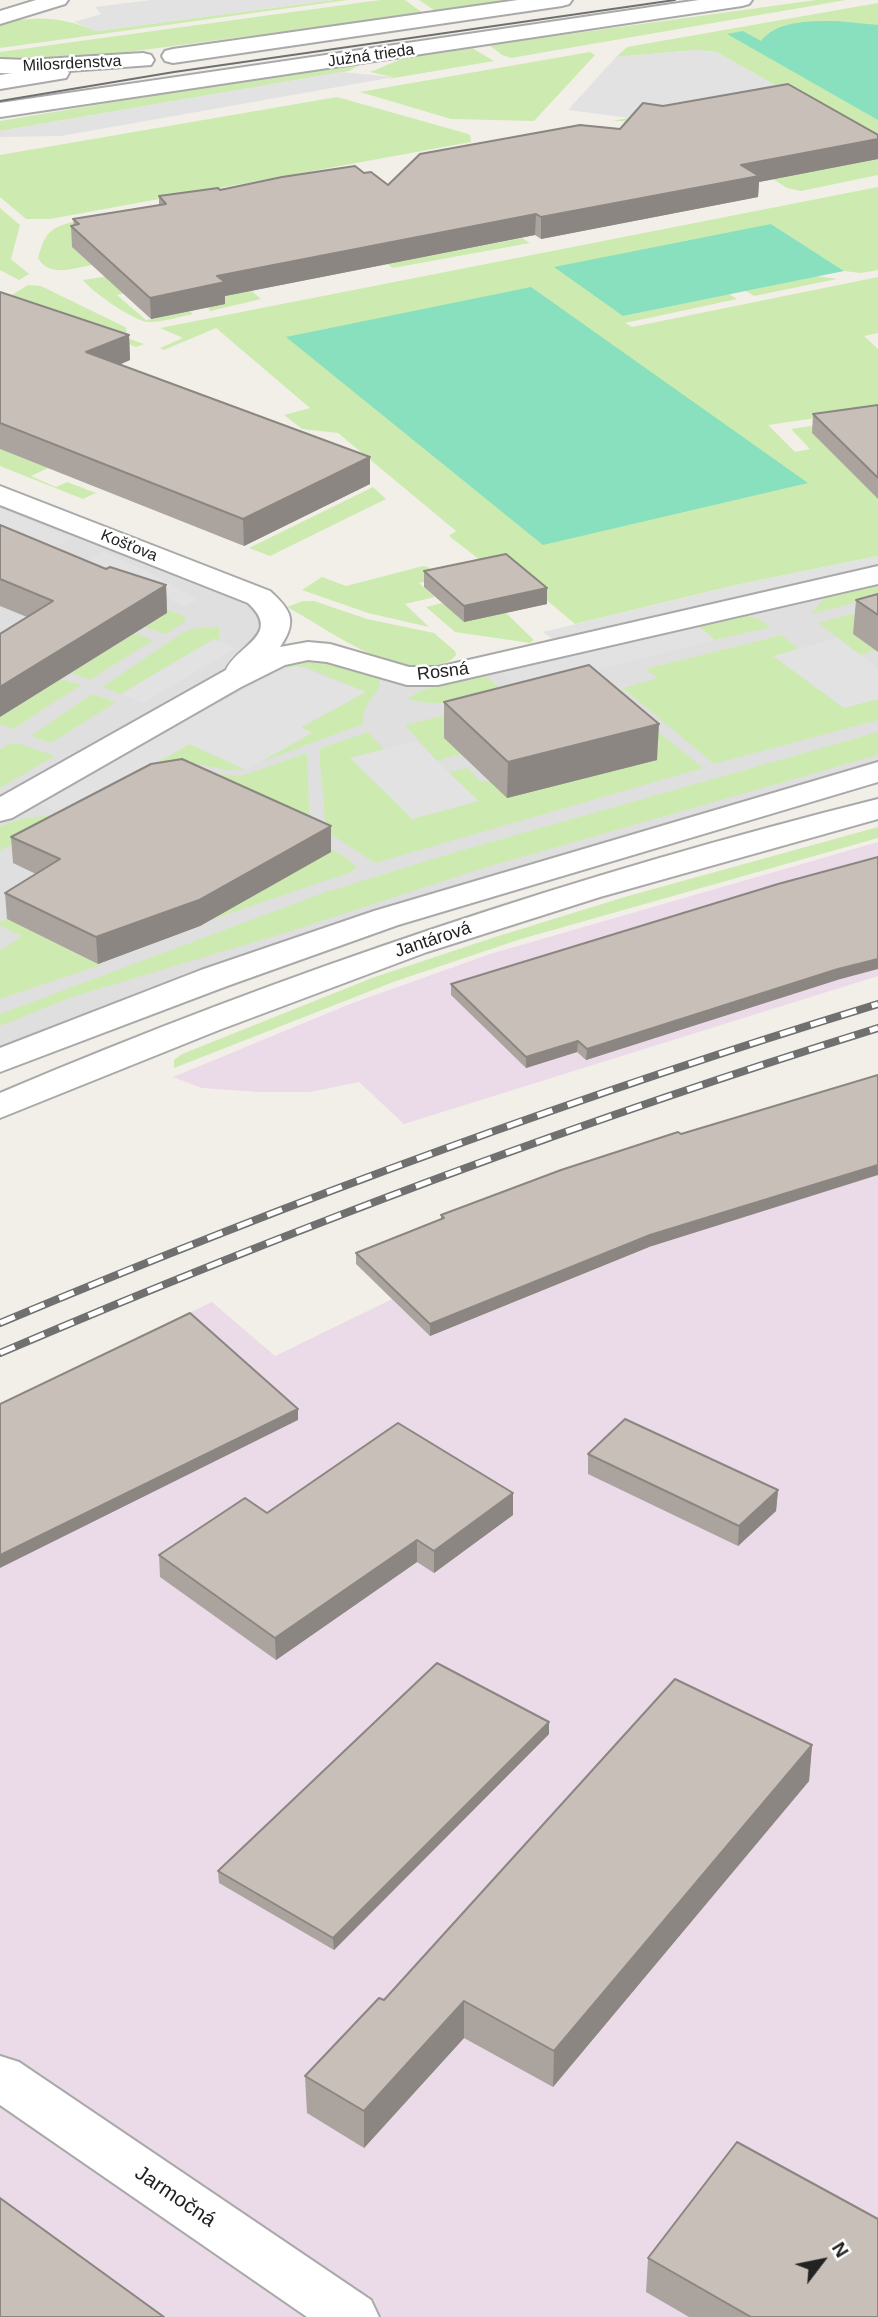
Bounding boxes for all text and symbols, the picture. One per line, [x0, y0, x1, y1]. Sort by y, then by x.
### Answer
street label: Južná trieda [327, 40, 415, 72]
street label: Milosrdenstva [22, 52, 122, 76]
street label: Košťova [98, 526, 160, 566]
street label: Rosná [416, 658, 470, 686]
street label: Jantárová [392, 918, 474, 962]
street label: Jarmočná [130, 2161, 220, 2233]
north arrow [787, 2226, 857, 2296]
text: N [828, 2238, 853, 2261]

